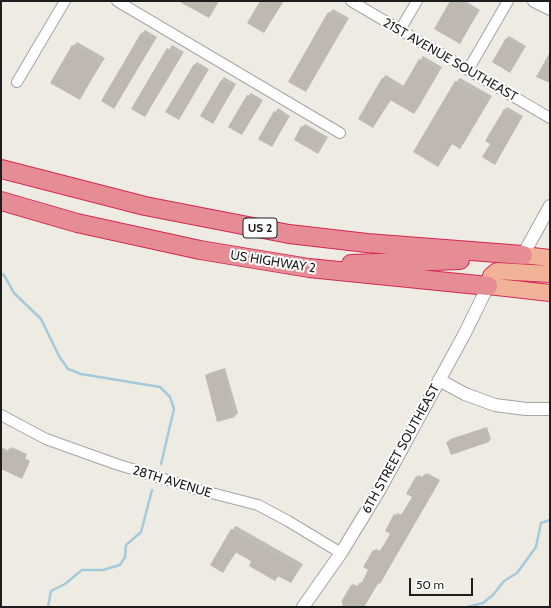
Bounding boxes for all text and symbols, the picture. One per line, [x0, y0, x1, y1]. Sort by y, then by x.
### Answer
street label: 21ST AVENUE SOUTHEAST [380, 15, 520, 105]
road number: US 2 [243, 218, 277, 238]
street label: US HIGHWAY 2 [229, 248, 317, 276]
street label: 6TH STREET SOUTHEAST [359, 382, 443, 516]
street label: 28TH AVENUE [131, 463, 213, 501]
scale bar [411, 570, 475, 596]
text: 50 m [416, 577, 444, 592]

